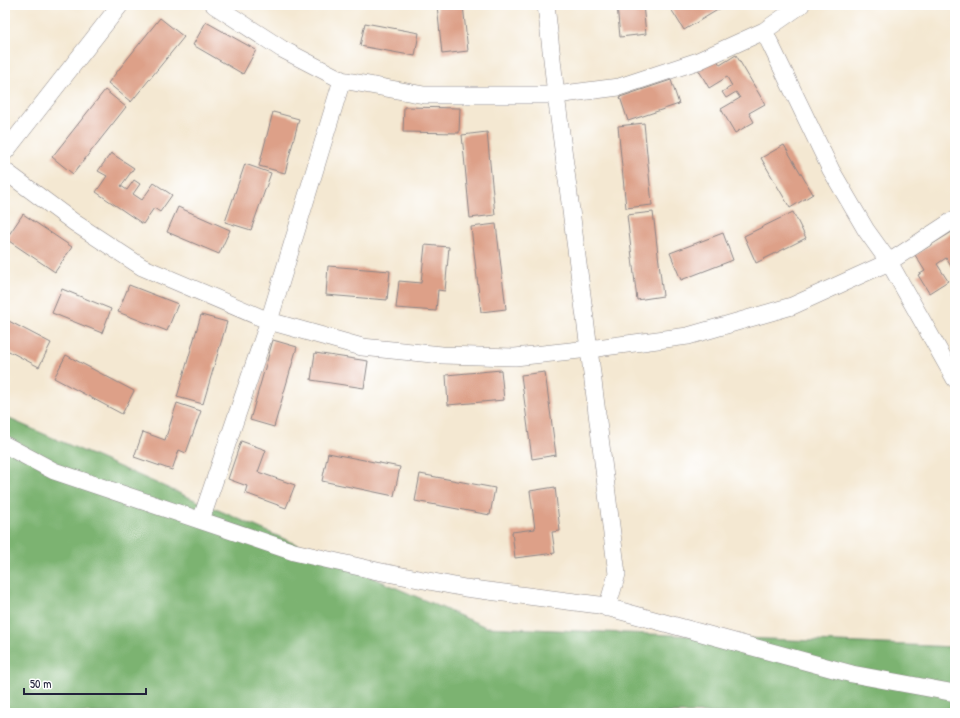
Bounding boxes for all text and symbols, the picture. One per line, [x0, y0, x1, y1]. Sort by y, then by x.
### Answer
scale bar [24, 670, 146, 696]
text: 50 m [30, 675, 51, 692]

